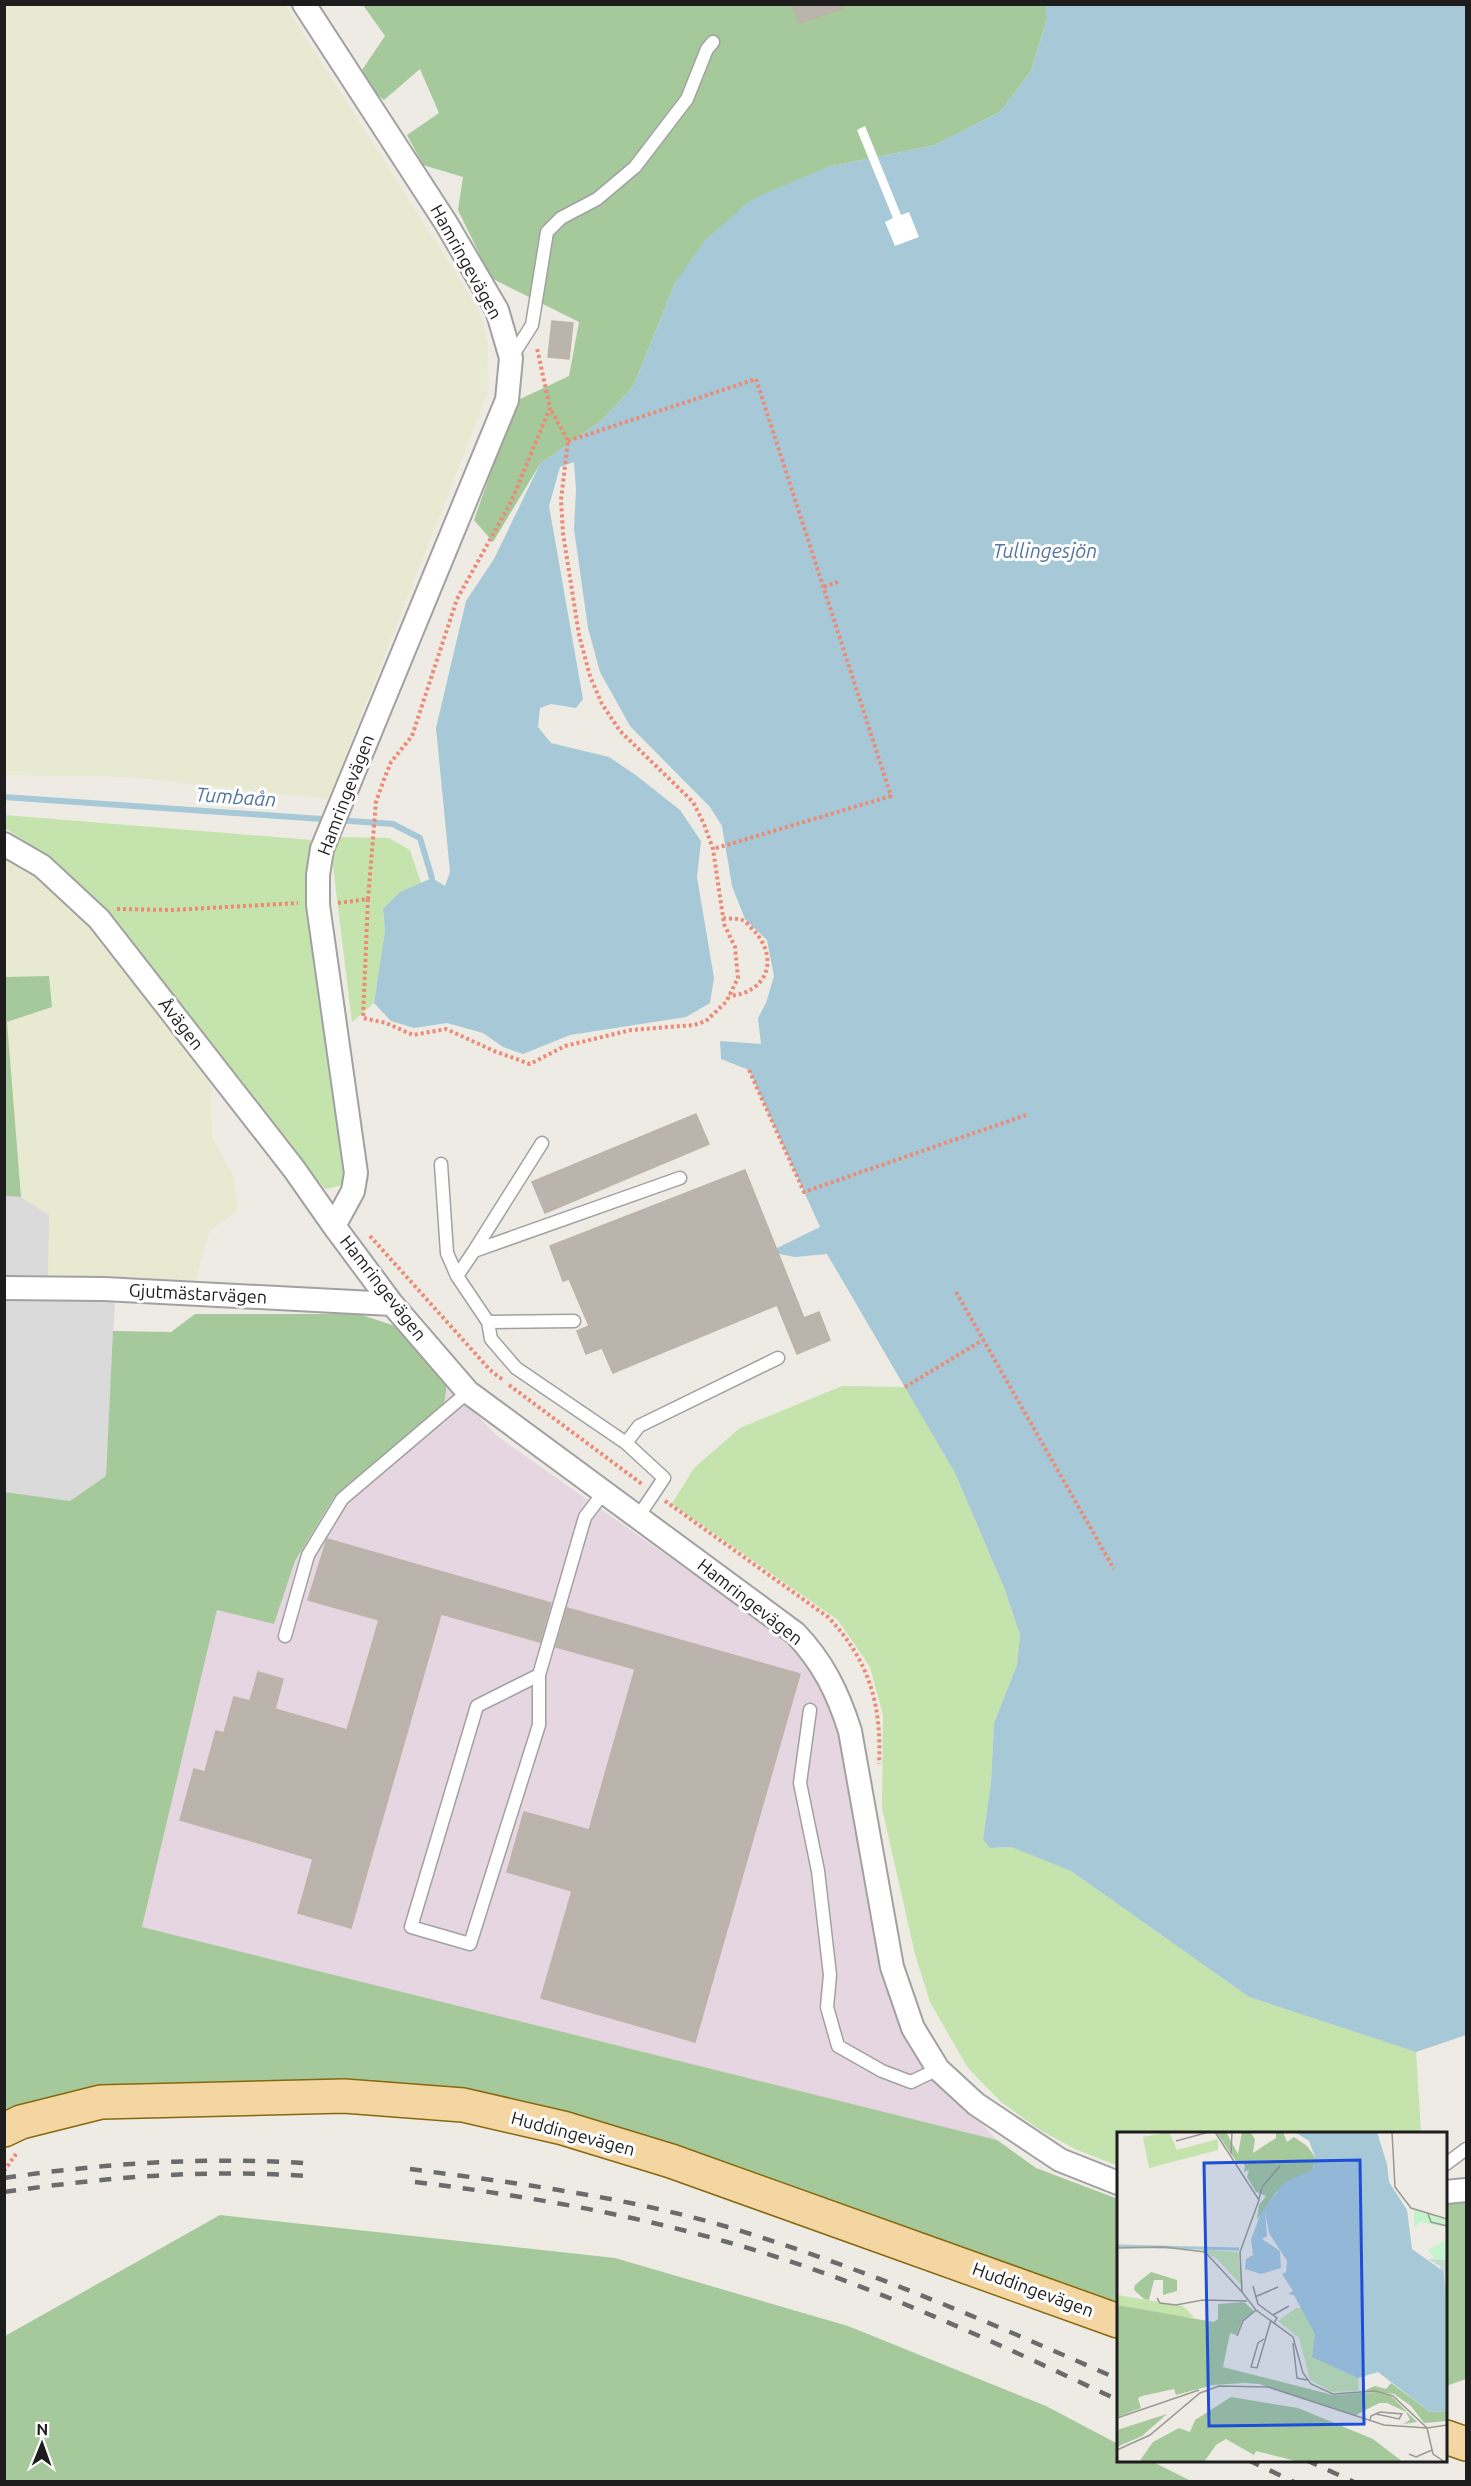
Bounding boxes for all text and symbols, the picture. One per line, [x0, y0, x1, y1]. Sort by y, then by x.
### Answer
street label: Hamringevägen [427, 201, 507, 322]
water label: Tullingesjön [993, 539, 1097, 562]
street label: Hamringevägen [313, 731, 377, 858]
water label: Tumbaån [195, 782, 277, 811]
street label: Åvägen [155, 994, 208, 1053]
street label: Hamringevägen [337, 1231, 431, 1344]
street label: Gjutmästarvägen [128, 1279, 268, 1307]
street label: Hamringevägen [694, 1554, 807, 1648]
street label: Huddingevägen [509, 2107, 637, 2159]
inset map [1117, 2132, 1447, 2462]
street label: Huddingevägen [970, 2258, 1097, 2320]
north arrow [12, 2414, 72, 2474]
text: N [36, 2420, 48, 2438]

